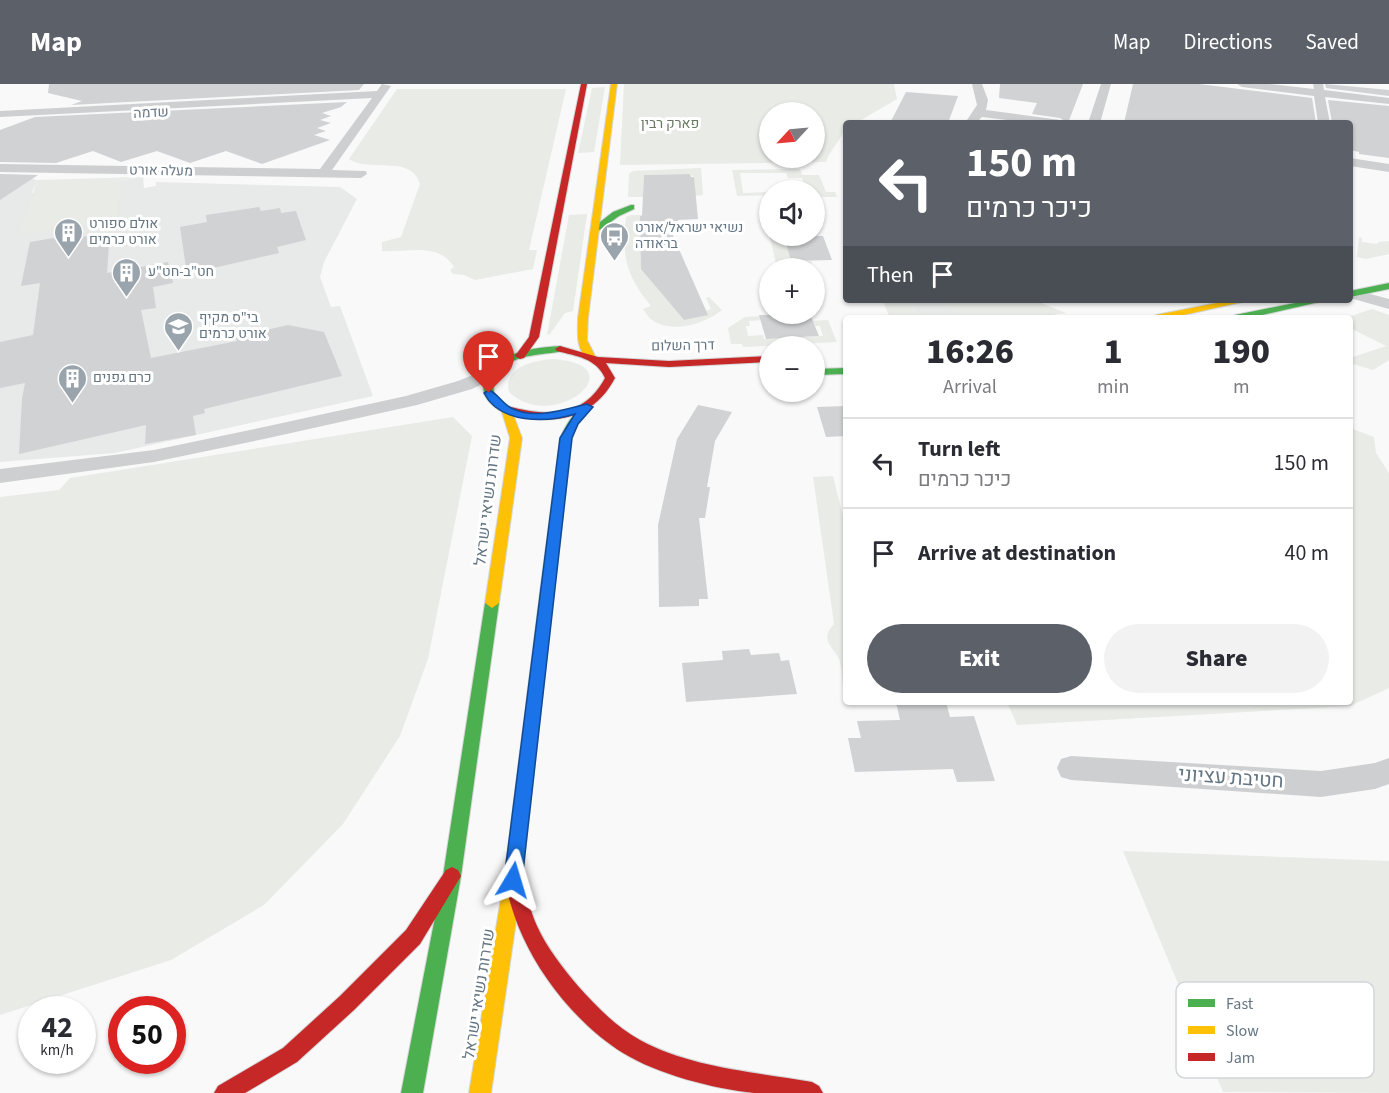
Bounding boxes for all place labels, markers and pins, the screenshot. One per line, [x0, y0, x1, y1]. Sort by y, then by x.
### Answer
place label: אולם ספורט אורט כרמים [89, 214, 158, 250]
building icon: אולם ספורט אורט כרמים [52, 216, 84, 258]
place label: נשיאי ישראל/אורט בראודה [635, 218, 743, 254]
bus stop icon: נשיאי ישראל/אורט בראודה [598, 220, 630, 262]
building icon: חט"ב-חט"ע [111, 256, 143, 298]
place label: חט"ב-חט"ע [148, 262, 214, 282]
place label: בי"ס מקיף אורט כרמים [199, 308, 267, 344]
school or university icon: בי"ס מקיף אורט כרמים [162, 310, 194, 352]
pin [463, 331, 514, 393]
building icon: כרם גפנים [56, 362, 88, 404]
place label: כרם גפנים [93, 368, 151, 388]

